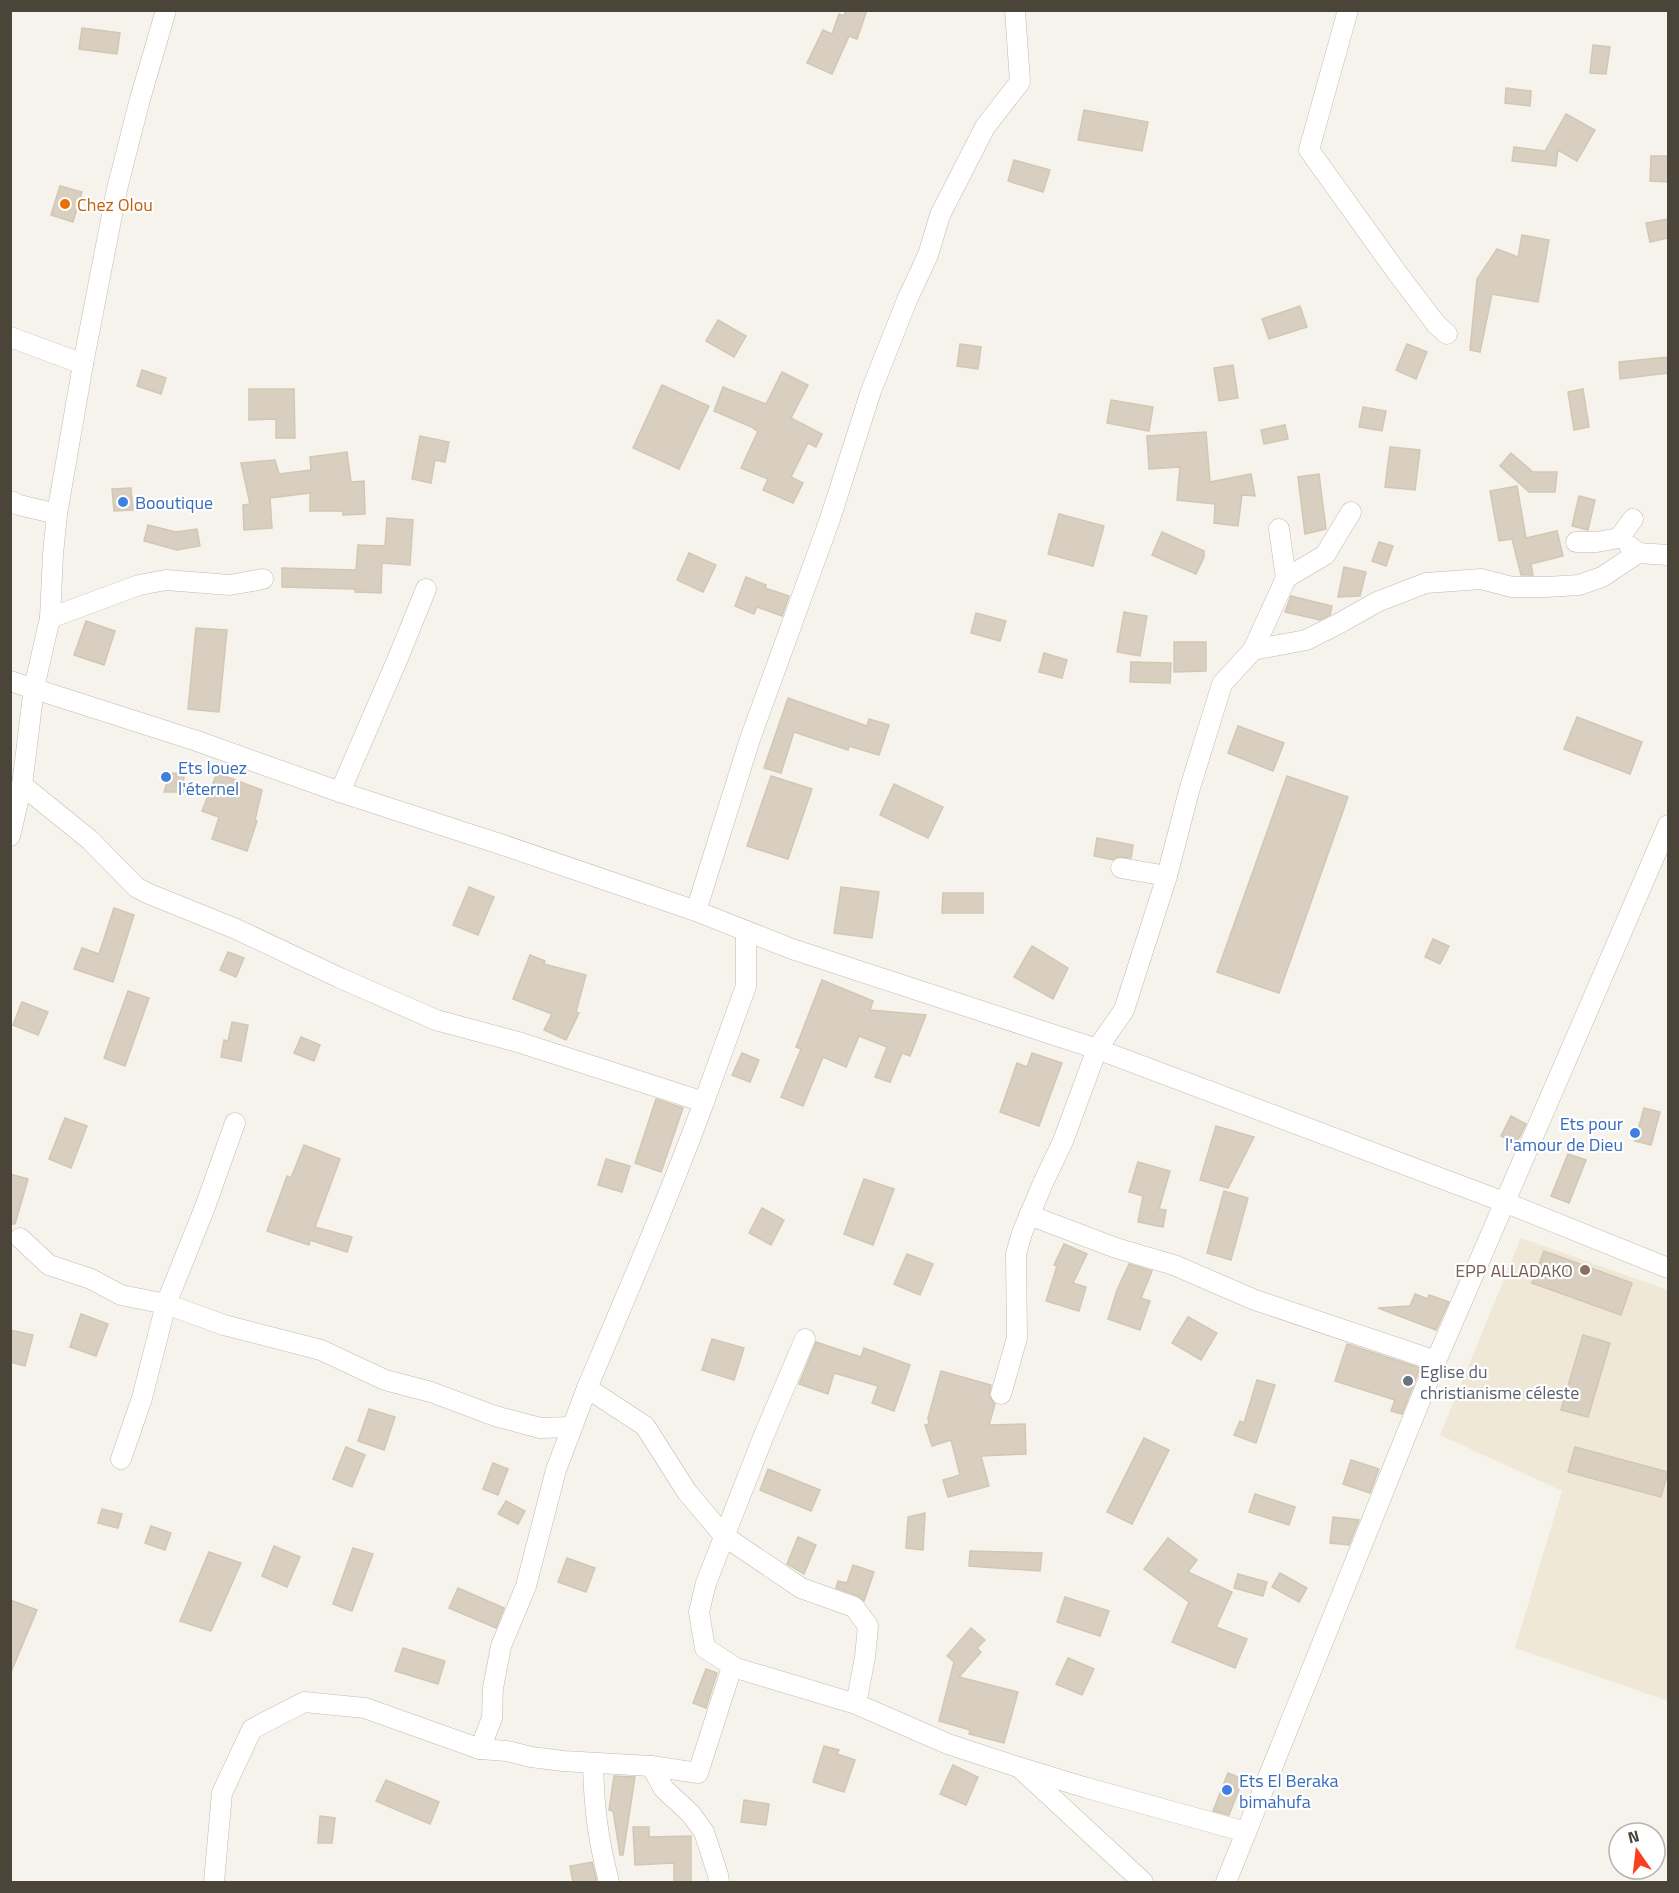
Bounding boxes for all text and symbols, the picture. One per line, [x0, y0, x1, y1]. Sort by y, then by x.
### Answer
place label: Chez Olou [77, 191, 153, 218]
marker: Chez Olou [58, 197, 72, 211]
place label: Booutique [135, 489, 213, 516]
marker: Booutique [116, 495, 130, 509]
place label: Ets louez l'éternel [178, 754, 247, 802]
marker: Ets louez l'éternel [159, 770, 173, 784]
place label: Ets pour l'amour de Dieu [1505, 1110, 1623, 1158]
marker: Ets pour l'amour de Dieu [1628, 1126, 1642, 1140]
place label: EPP ALLADAKO [1455, 1257, 1573, 1284]
marker: EPP ALLADAKO [1578, 1263, 1592, 1277]
place label: Eglise du christianisme céleste [1420, 1358, 1579, 1406]
marker: Eglise du christianisme céleste [1401, 1374, 1415, 1388]
place label: Ets El Beraka bimahufa [1239, 1767, 1339, 1815]
marker: Ets El Beraka bimahufa [1220, 1783, 1234, 1797]
north arrow [1607, 1821, 1667, 1881]
text: N [1625, 1823, 1642, 1849]

